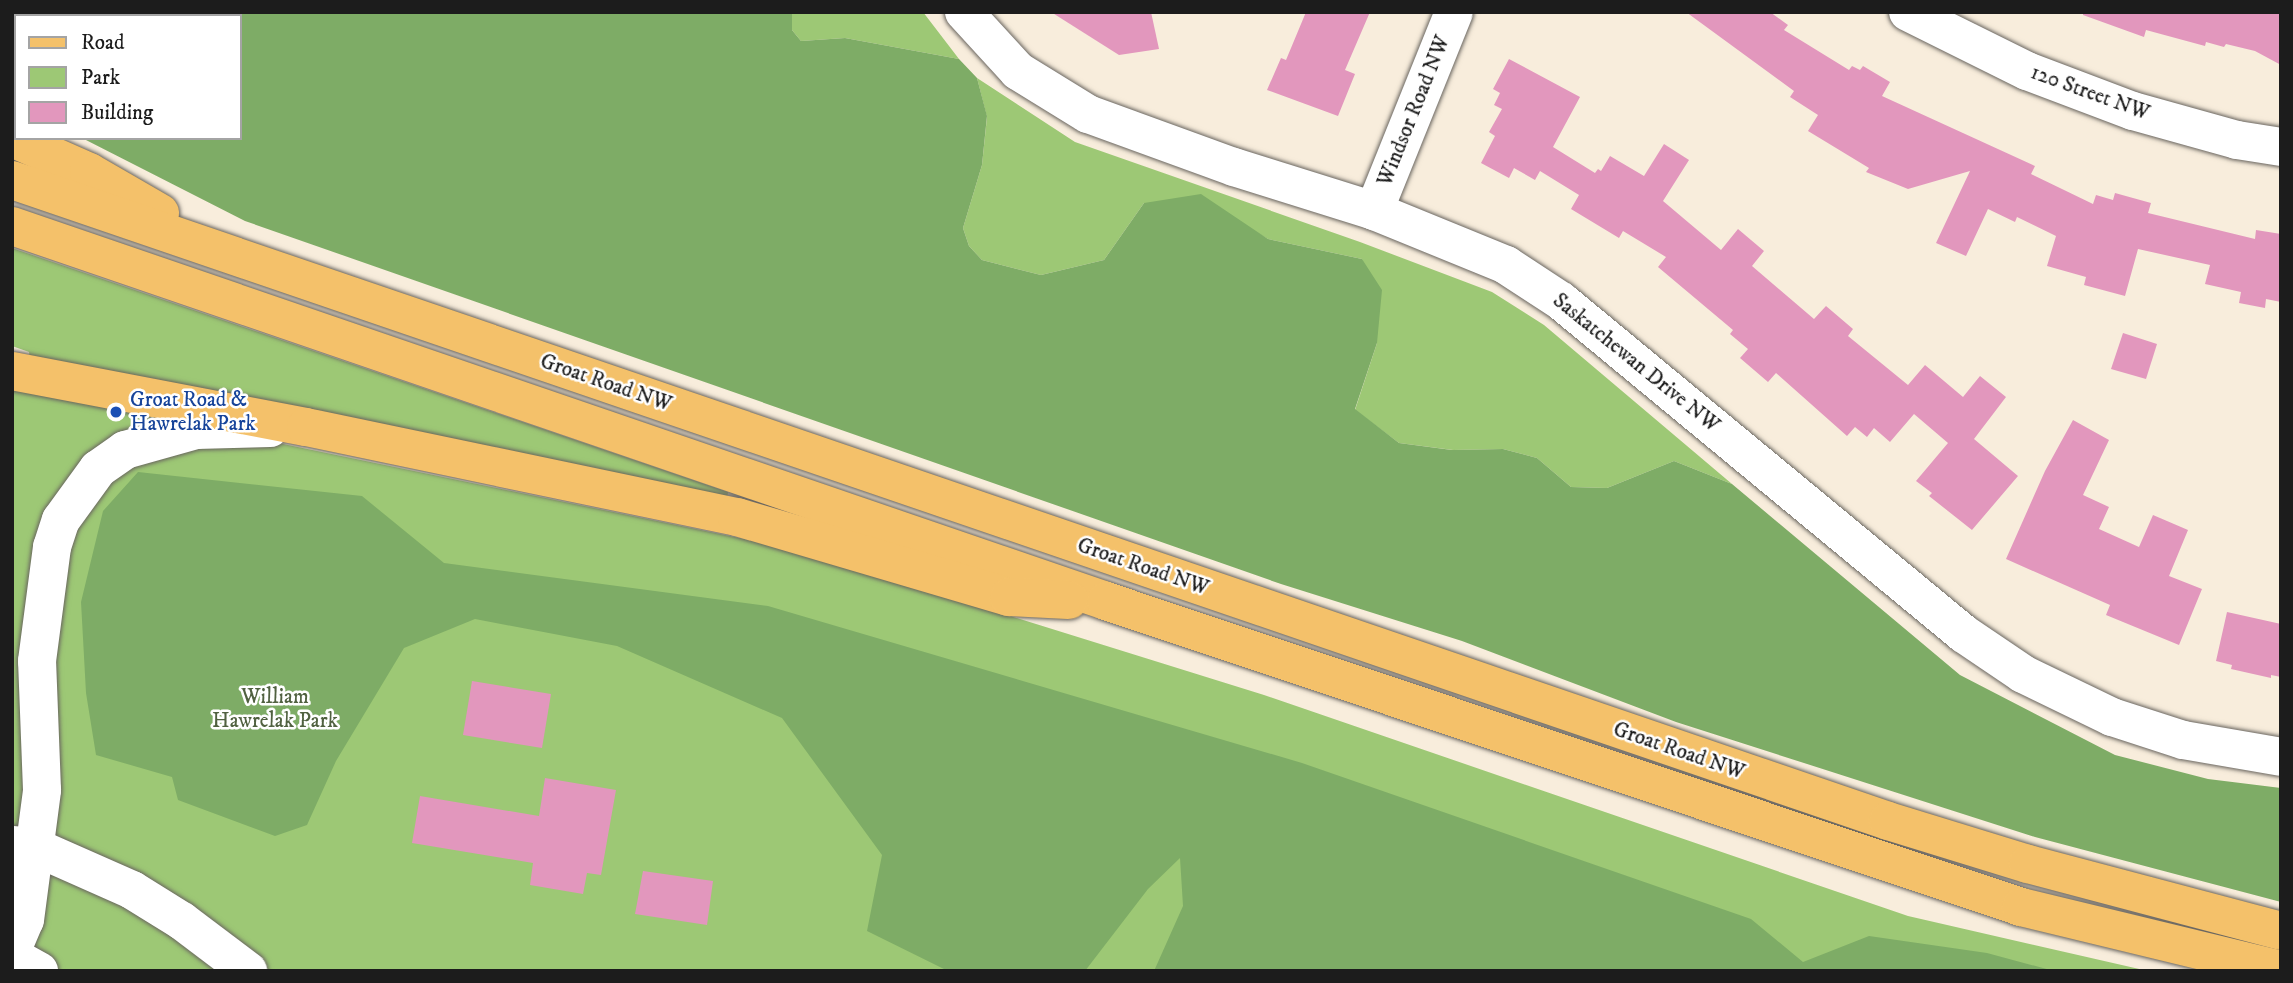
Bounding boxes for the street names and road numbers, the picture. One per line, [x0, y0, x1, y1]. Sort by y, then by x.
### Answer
street label: Windsor Road NW [1372, 32, 1456, 190]
street label: 120 Street NW [2027, 60, 2153, 126]
street label: Saskatchewan Drive NW [1548, 288, 1724, 438]
street label: Groat Road NW [537, 349, 675, 417]
street label: Groat Road NW [1074, 533, 1212, 601]
street label: Groat Road NW [1610, 717, 1748, 785]

